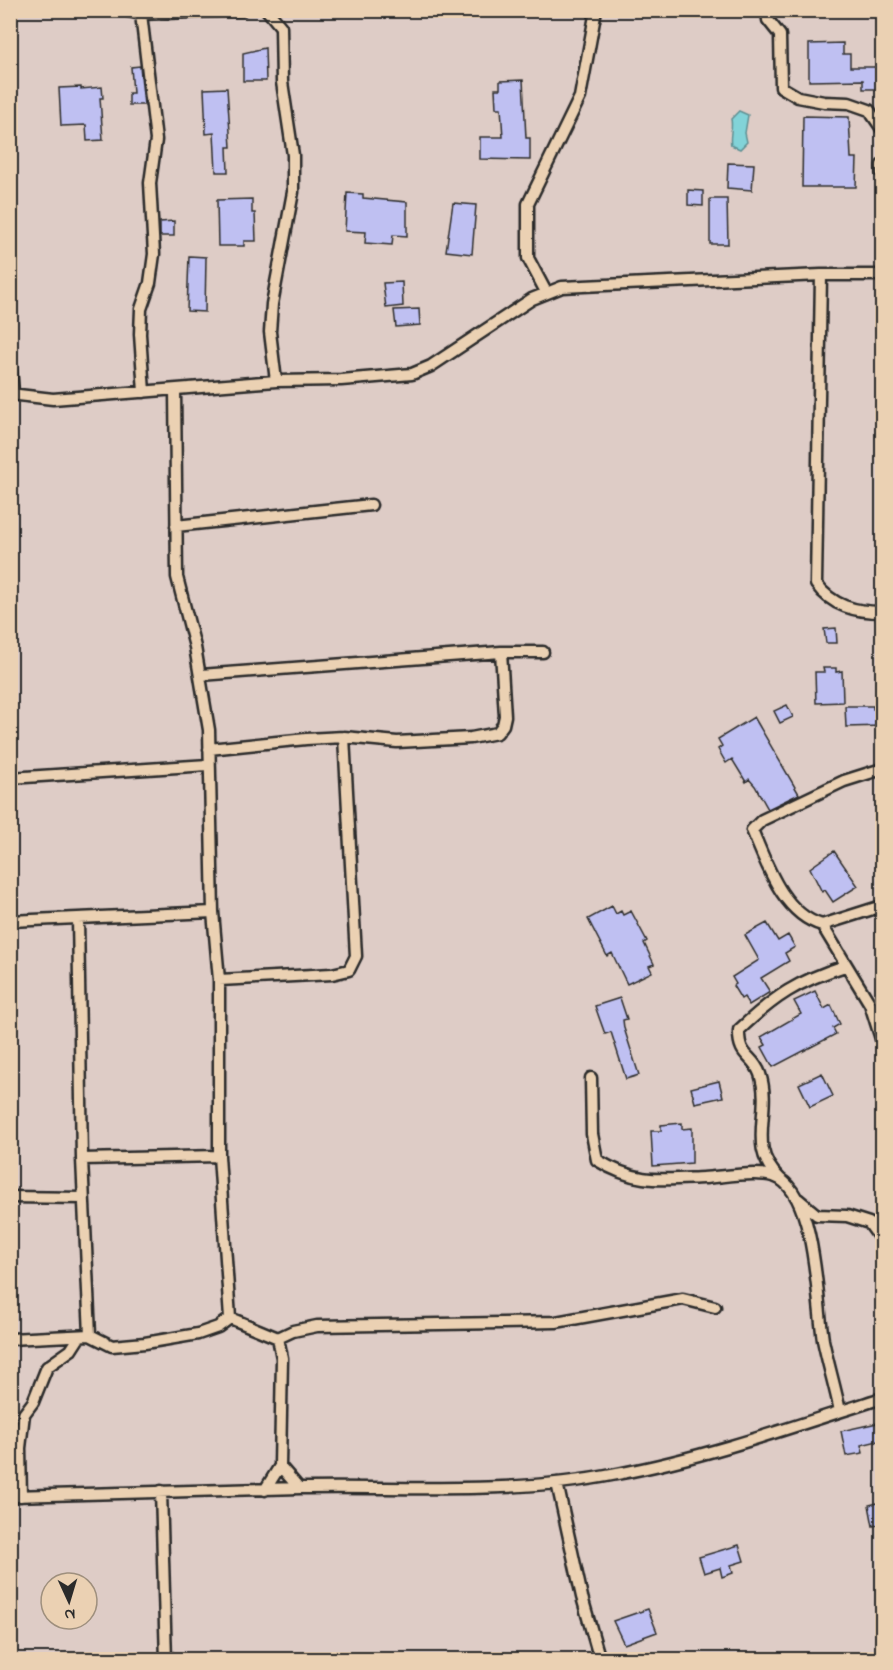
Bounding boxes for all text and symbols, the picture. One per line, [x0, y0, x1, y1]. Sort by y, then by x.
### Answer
north arrow [39, 1571, 99, 1631]
text: N [63, 1602, 76, 1626]

